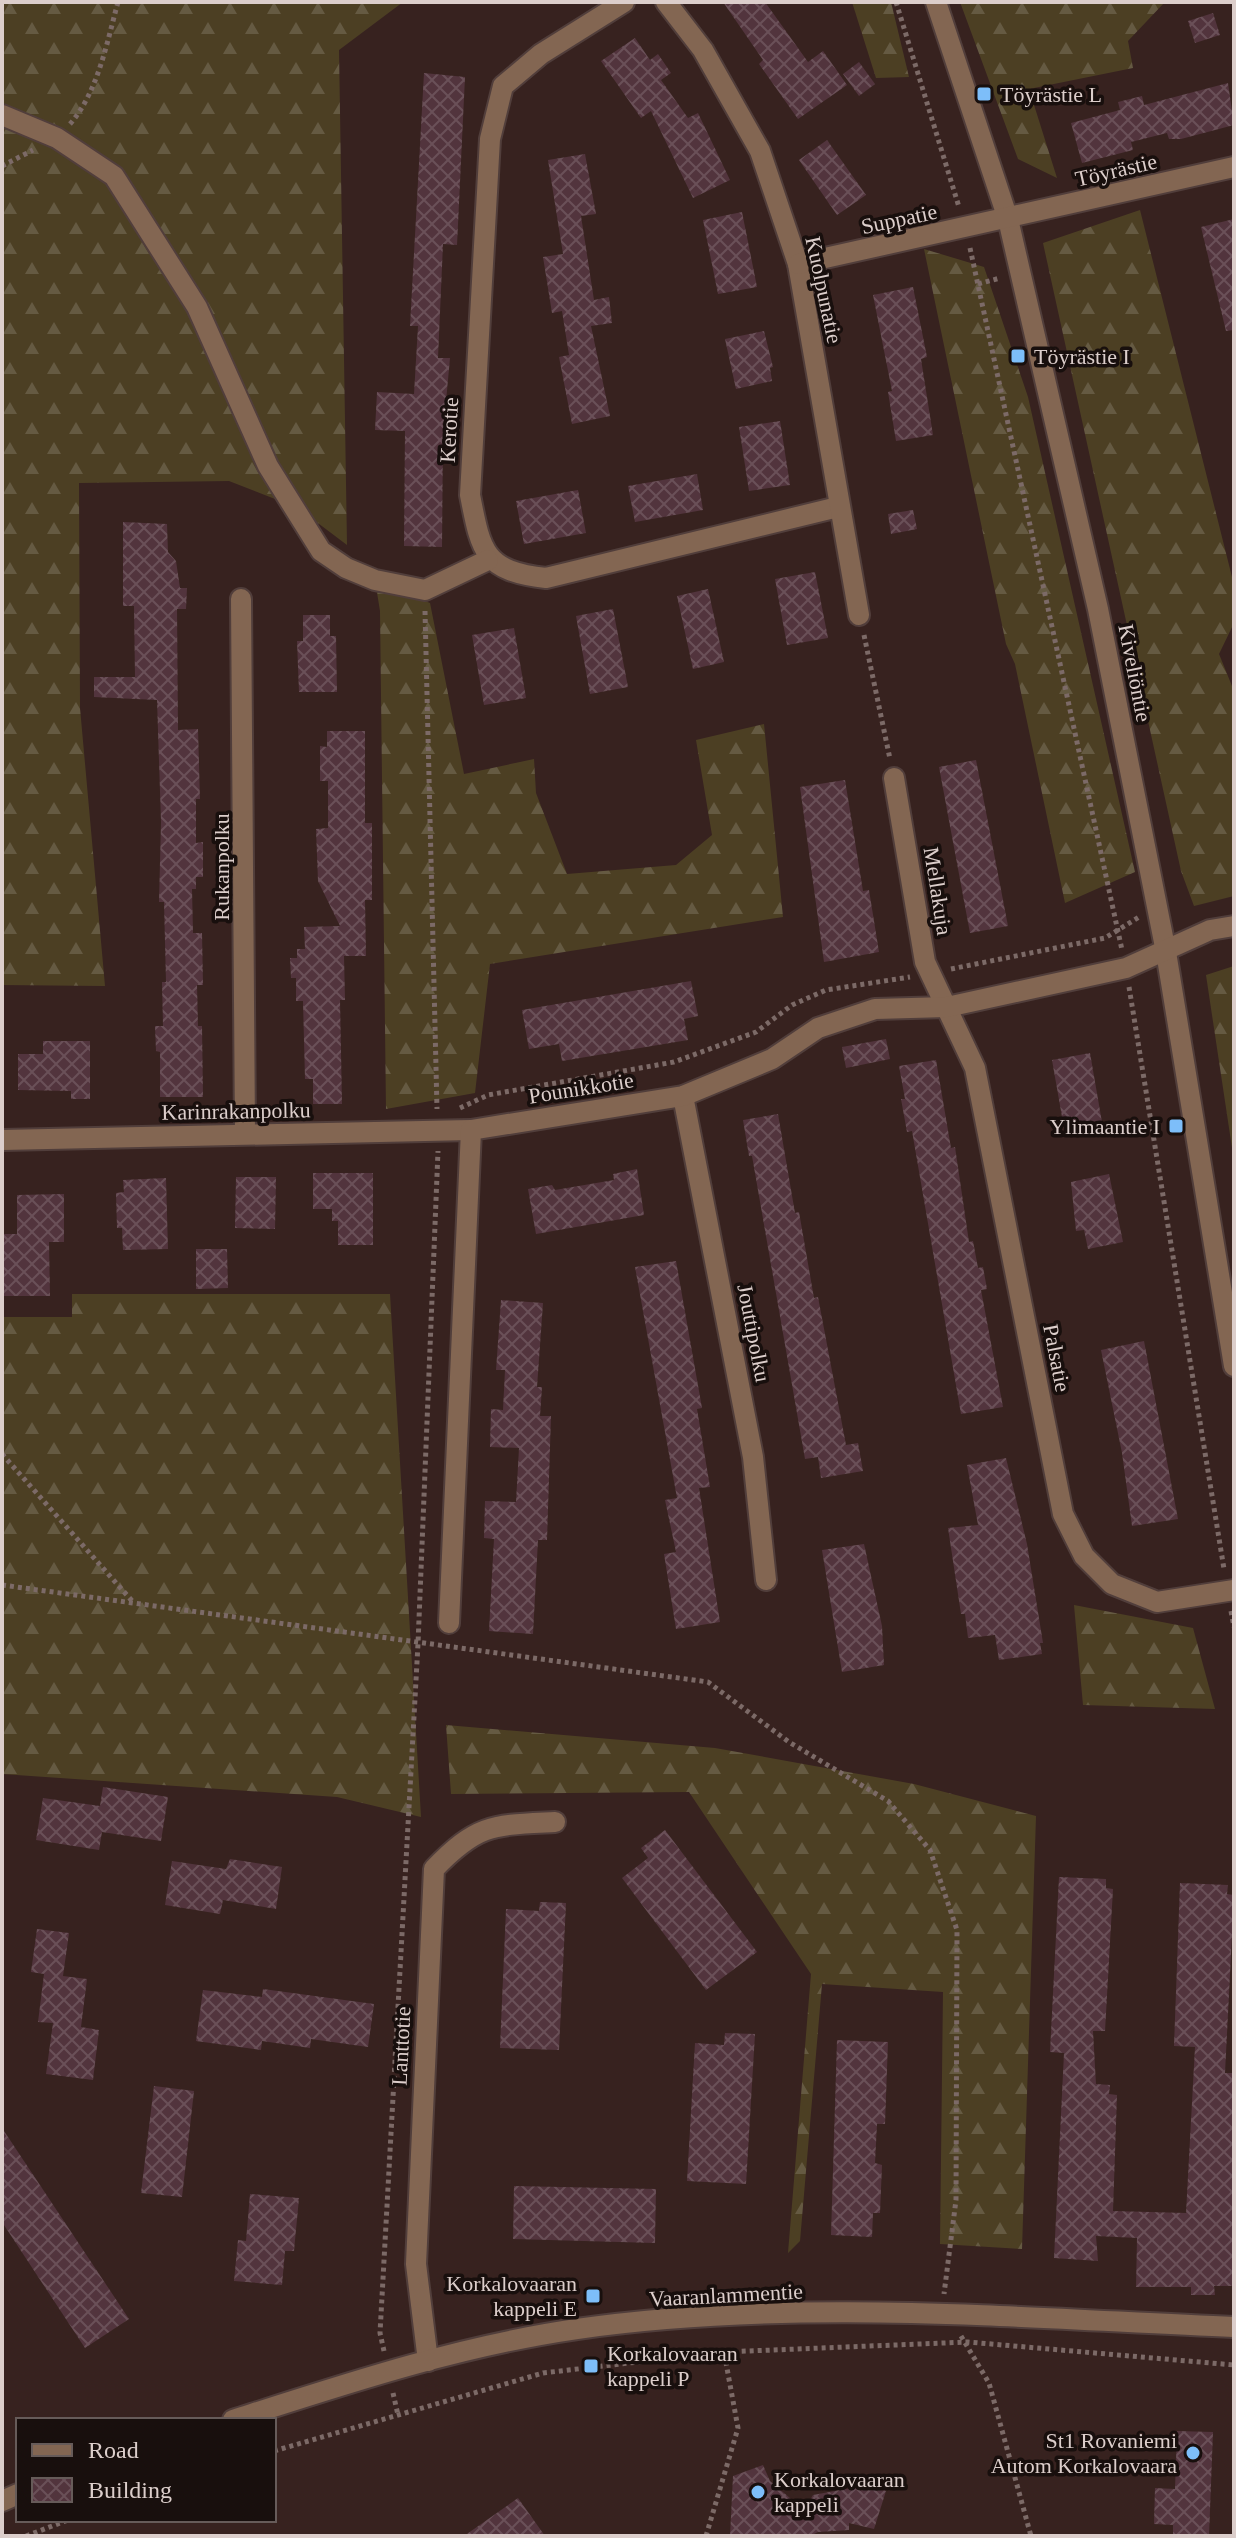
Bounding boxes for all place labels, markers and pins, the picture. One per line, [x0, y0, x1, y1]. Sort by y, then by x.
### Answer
place label: Töyrästie L [1000, 82, 1102, 107]
marker: Töyrästie L [975, 85, 993, 103]
place label: Töyrästie I [1034, 344, 1130, 369]
marker: Töyrästie I [1009, 347, 1027, 365]
place label: Ylimaantie I [1049, 1114, 1160, 1139]
marker: Ylimaantie I [1167, 1117, 1185, 1135]
place label: Korkalovaaran kappeli E [446, 2271, 577, 2321]
marker: Korkalovaaran kappeli E [584, 2287, 602, 2305]
place label: Korkalovaaran kappeli P [607, 2341, 738, 2391]
marker: Korkalovaaran kappeli P [582, 2357, 600, 2375]
place label: St1 Rovaniemi Autom Korkalovaara [991, 2428, 1177, 2478]
marker: St1 Rovaniemi Autom Korkalovaara [1184, 2444, 1202, 2462]
place label: Korkalovaaran kappeli [774, 2467, 905, 2517]
marker: Korkalovaaran kappeli [749, 2483, 767, 2501]

